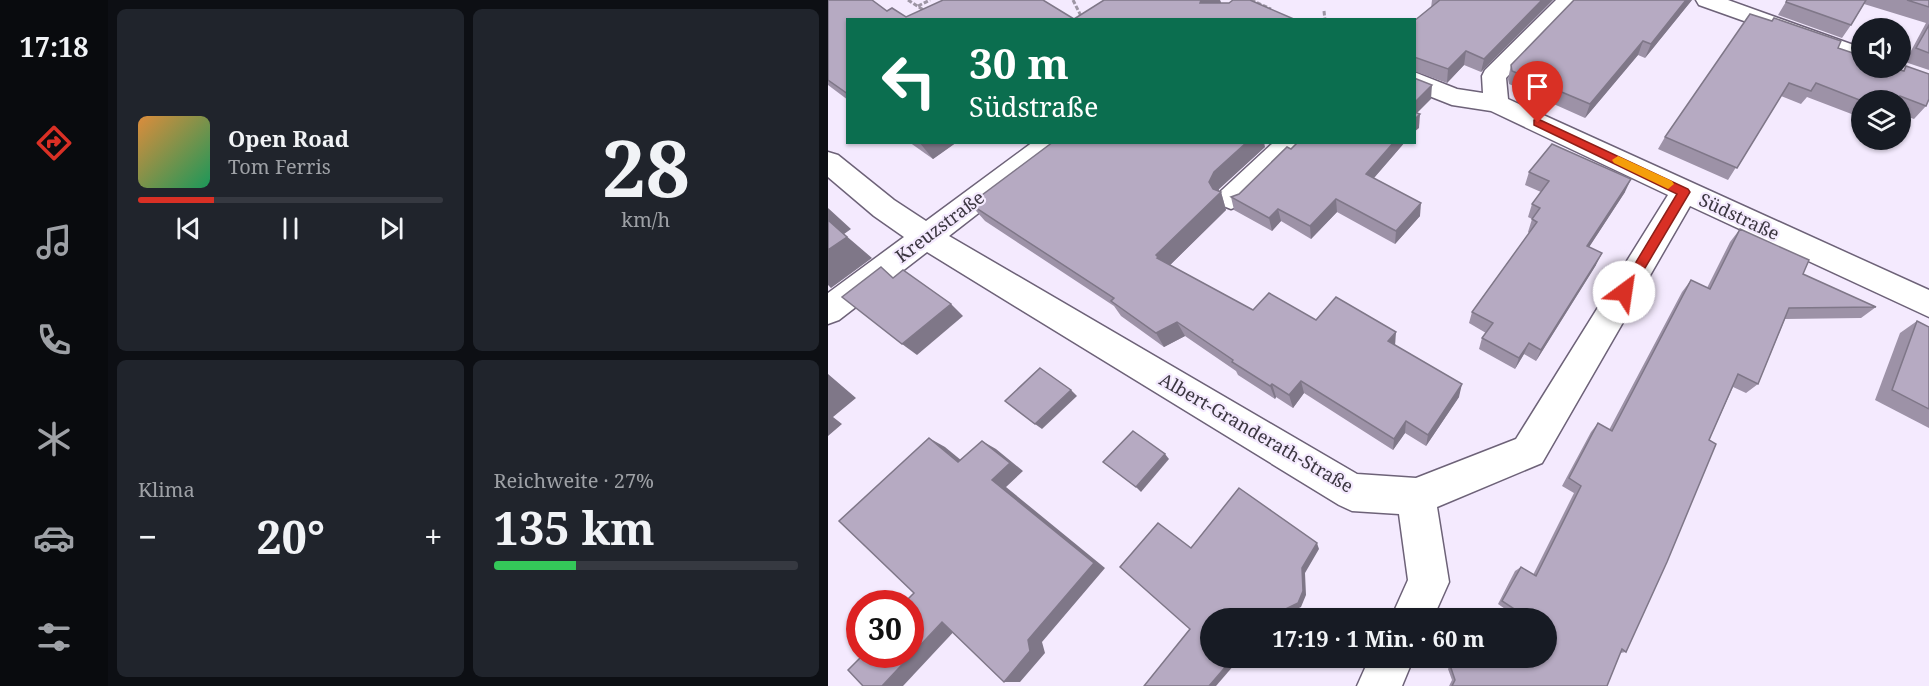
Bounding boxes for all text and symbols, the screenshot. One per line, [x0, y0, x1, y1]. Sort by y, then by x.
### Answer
map controls [1851, 18, 1911, 150]
button: sound [1851, 18, 1911, 78]
text: 17:18 [19, 28, 89, 65]
text: 30 m [969, 34, 1069, 91]
icon: left [870, 42, 948, 120]
pin [1512, 61, 1563, 123]
icon: arrive [1521, 70, 1554, 103]
text: Südstraße [969, 88, 1098, 125]
button: layers [1851, 90, 1911, 150]
text: 28 [602, 114, 690, 220]
icon: directions [33, 122, 75, 164]
text: Open Road [228, 123, 349, 153]
text: Tom Ferris [228, 153, 331, 180]
street label: Kreuzstraße [890, 185, 989, 267]
street label: Südstraße [1695, 187, 1784, 245]
text: km/h [621, 206, 670, 233]
icon: previous [172, 212, 205, 245]
icon: pause [274, 212, 307, 245]
icon: next [375, 212, 408, 245]
icon: music [33, 221, 75, 263]
position arrow [1592, 260, 1656, 324]
icon: phone [33, 319, 75, 361]
street label: Albert-Granderath-Straße [1155, 367, 1358, 498]
icon: climate [33, 418, 75, 460]
text: Reichweite · 27% [494, 467, 654, 494]
text: Klima [138, 476, 195, 503]
text: 135 km [494, 497, 655, 558]
text: 20° [256, 506, 325, 567]
text: − [138, 514, 157, 559]
text: + [424, 514, 442, 559]
icon: car [33, 517, 75, 559]
speed limit sign: 30 [846, 590, 924, 668]
icon: filters [33, 616, 75, 658]
text: 17:19 · 1 Min. · 60 m [1272, 623, 1485, 653]

